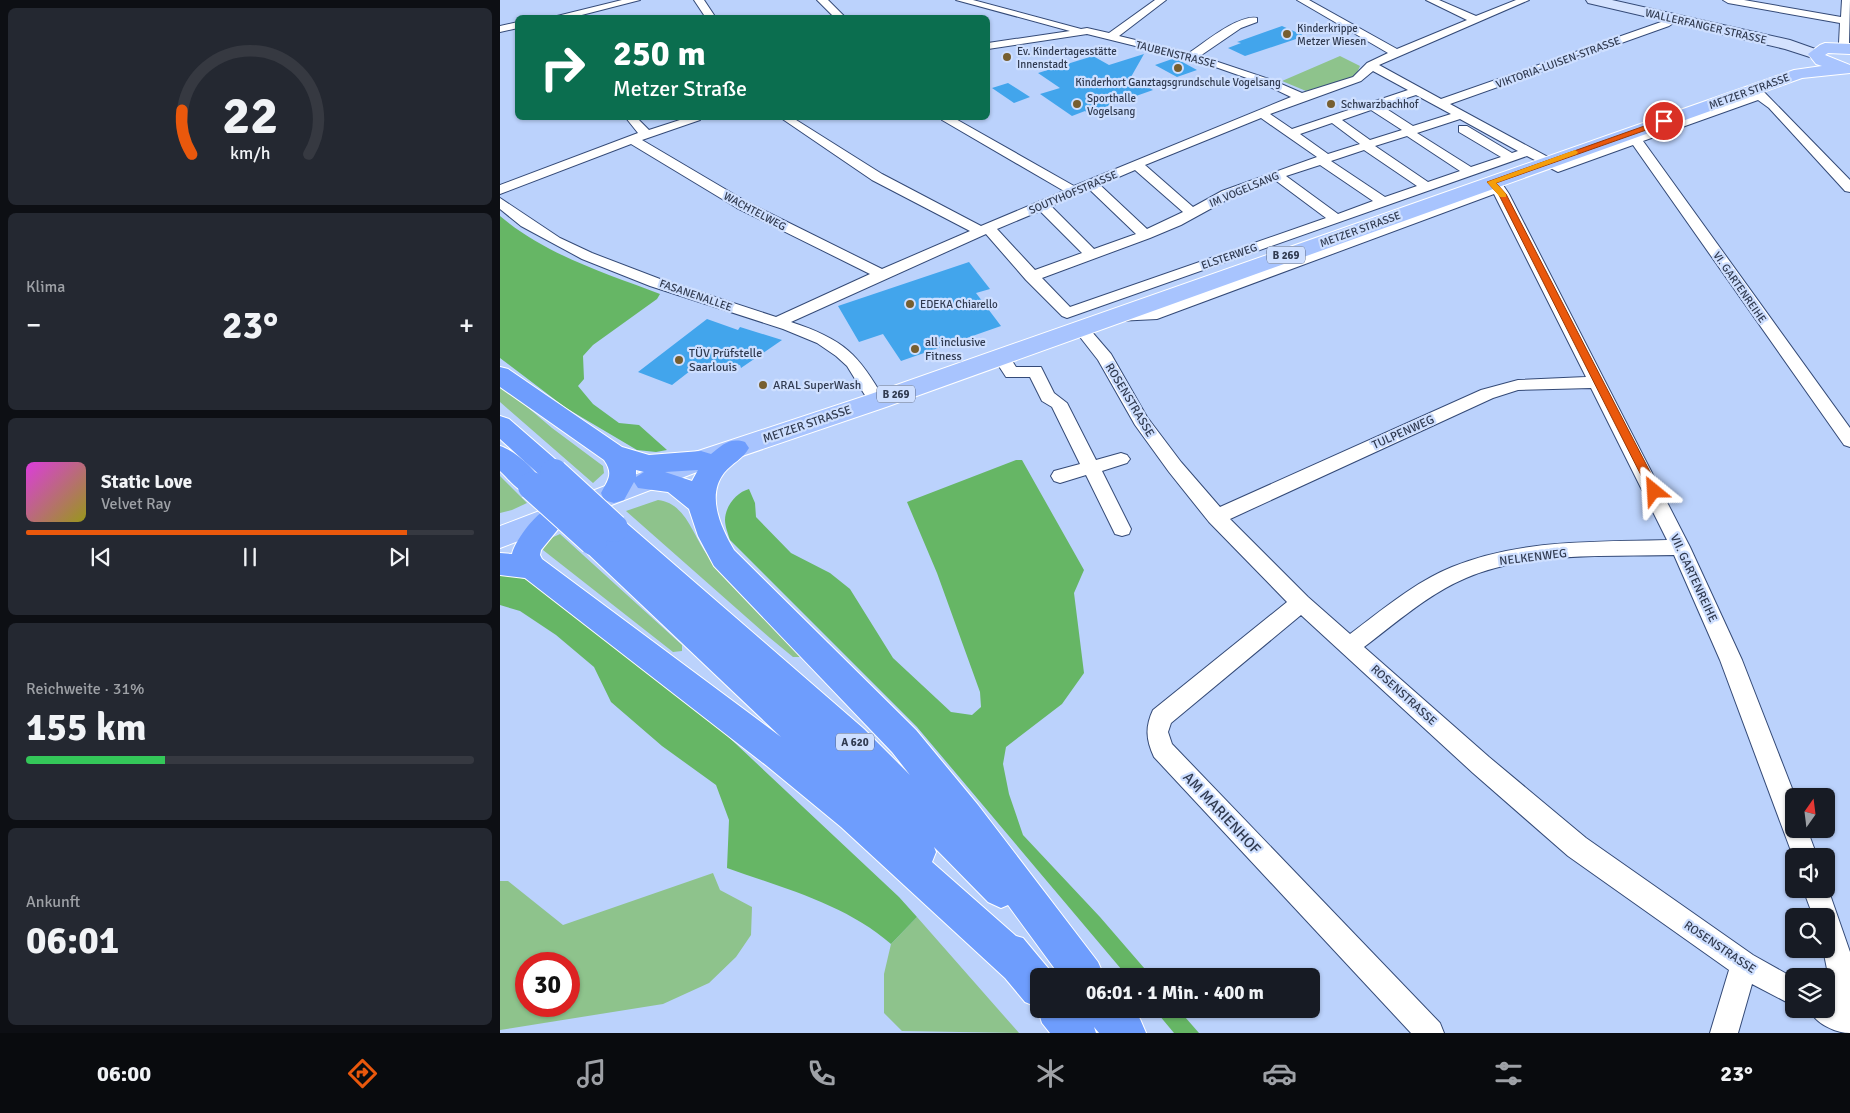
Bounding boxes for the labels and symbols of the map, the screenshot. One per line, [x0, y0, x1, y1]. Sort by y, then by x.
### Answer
street label: WALLERFANGER STRASSE [1644, 6, 1768, 47]
place label: Kinderkrippe Metzer Wiesen [1297, 22, 1366, 48]
marker: Kinderkrippe Metzer Wiesen [1281, 28, 1293, 40]
street label: VIKTORIA-LUISEN-STRASSE [1494, 34, 1622, 91]
street label: TAUBENSTRASSE [1135, 38, 1217, 71]
place label: Ev. Kindertagesstätte Innenstadt [1017, 45, 1117, 71]
marker: Ev. Kindertagesstätte Innenstadt [1001, 51, 1013, 63]
marker: Kinderhort Ganztagsgrundschule Vogelsang [1172, 62, 1184, 74]
street label: METZER STRASSE [1707, 71, 1791, 112]
place label: Kinderhort Ganztagsgrundschule Vogelsang [1075, 76, 1281, 89]
place label: Sporthalle Vogelsang [1087, 92, 1136, 118]
marker: Sporthalle Vogelsang [1071, 98, 1083, 110]
marker: Schwarzbachhof [1325, 98, 1337, 110]
place label: Schwarzbachhof [1341, 98, 1420, 111]
pin [1643, 100, 1685, 142]
street label: SOUTYHOFSTRASSE [1027, 168, 1119, 217]
street label: IM VOGELSANG [1207, 169, 1281, 210]
street label: WACHTELWEG [721, 189, 788, 233]
street label: METZER STRASSE [1318, 209, 1402, 250]
street label: ELSTERWEG [1199, 241, 1259, 272]
road number: B 269 [1267, 246, 1305, 264]
street label: VI. GARTENREIHE [1710, 249, 1769, 325]
street label: FASANENALLEE [658, 277, 734, 314]
marker: EDEKA Chiarello [904, 298, 916, 310]
place label: EDEKA Chiarello [920, 298, 998, 311]
place label: all inclusive Fitness [925, 335, 986, 364]
marker: all inclusive Fitness [909, 343, 921, 355]
place label: TÜV Prüfstelle Saarlouis [689, 346, 762, 375]
marker: TÜV Prüfstelle Saarlouis [673, 354, 685, 366]
street label: ROSENSTRASSE [1102, 361, 1158, 440]
place label: ARAL SuperWash [773, 378, 861, 393]
marker: ARAL SuperWash [757, 379, 769, 391]
road number: B 269 [877, 386, 915, 402]
street label: METZER STRASSE [761, 402, 854, 447]
street label: TULPENWEG [1370, 412, 1437, 453]
position arrow [1627, 464, 1679, 516]
street label: VII. GARTENREIHE [1667, 532, 1721, 625]
street label: NELKENWEG [1498, 546, 1568, 569]
street label: ROSENSTRASSE [1368, 662, 1440, 729]
road number: A 620 [836, 734, 874, 750]
street label: AM MARIENHOF [1179, 768, 1265, 858]
north arrow [1785, 788, 1835, 838]
street label: ROSENSTRASSE [1681, 918, 1759, 977]
speed limit sign: 30 [515, 952, 580, 1017]

